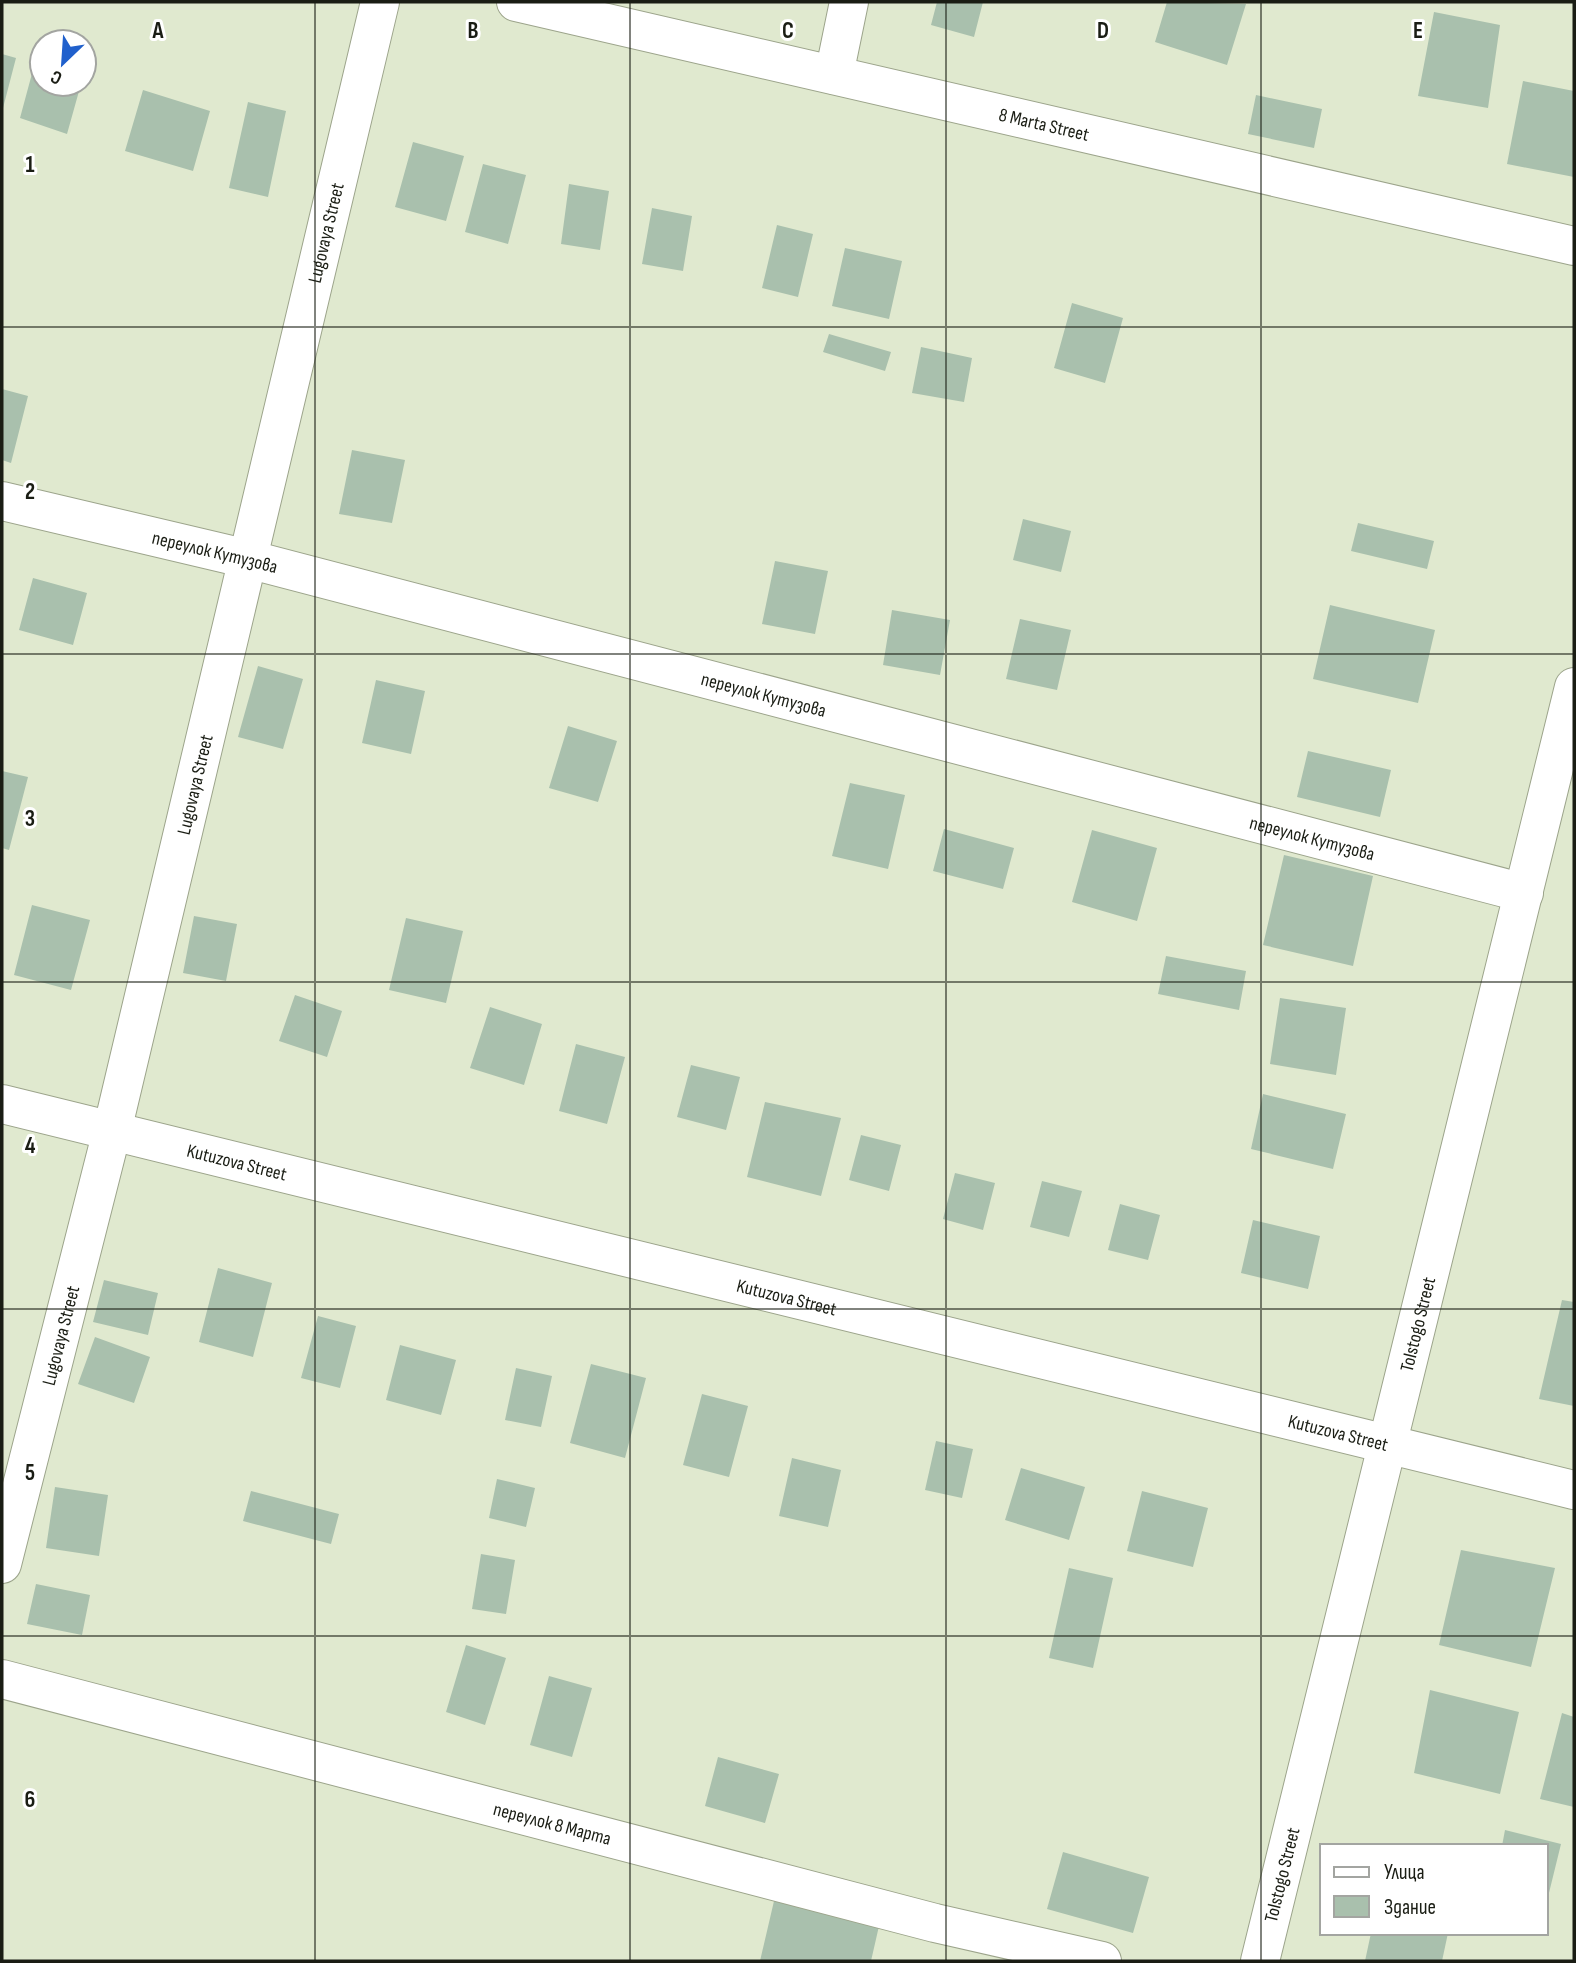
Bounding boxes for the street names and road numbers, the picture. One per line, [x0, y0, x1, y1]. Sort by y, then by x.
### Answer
street label: 8 Marta Street [996, 104, 1091, 147]
street label: Lugovaya Street [304, 181, 350, 285]
street label: переулок Кутузова [150, 527, 280, 579]
street label: переулок Кутузова [699, 668, 828, 723]
street label: Lugovaya Street [173, 732, 219, 837]
street label: переулок Кутузова [1247, 812, 1377, 866]
street label: Kutuzova Street [184, 1140, 289, 1187]
street label: Tolstogo Street [1396, 1274, 1441, 1374]
street label: Kutuzova Street [734, 1275, 839, 1322]
street label: Lugovaya Street [38, 1283, 85, 1388]
street label: Kutuzova Street [1286, 1410, 1390, 1457]
street label: переулок 8 Марта [491, 1798, 613, 1851]
street label: Tolstogo Street [1260, 1825, 1306, 1925]

